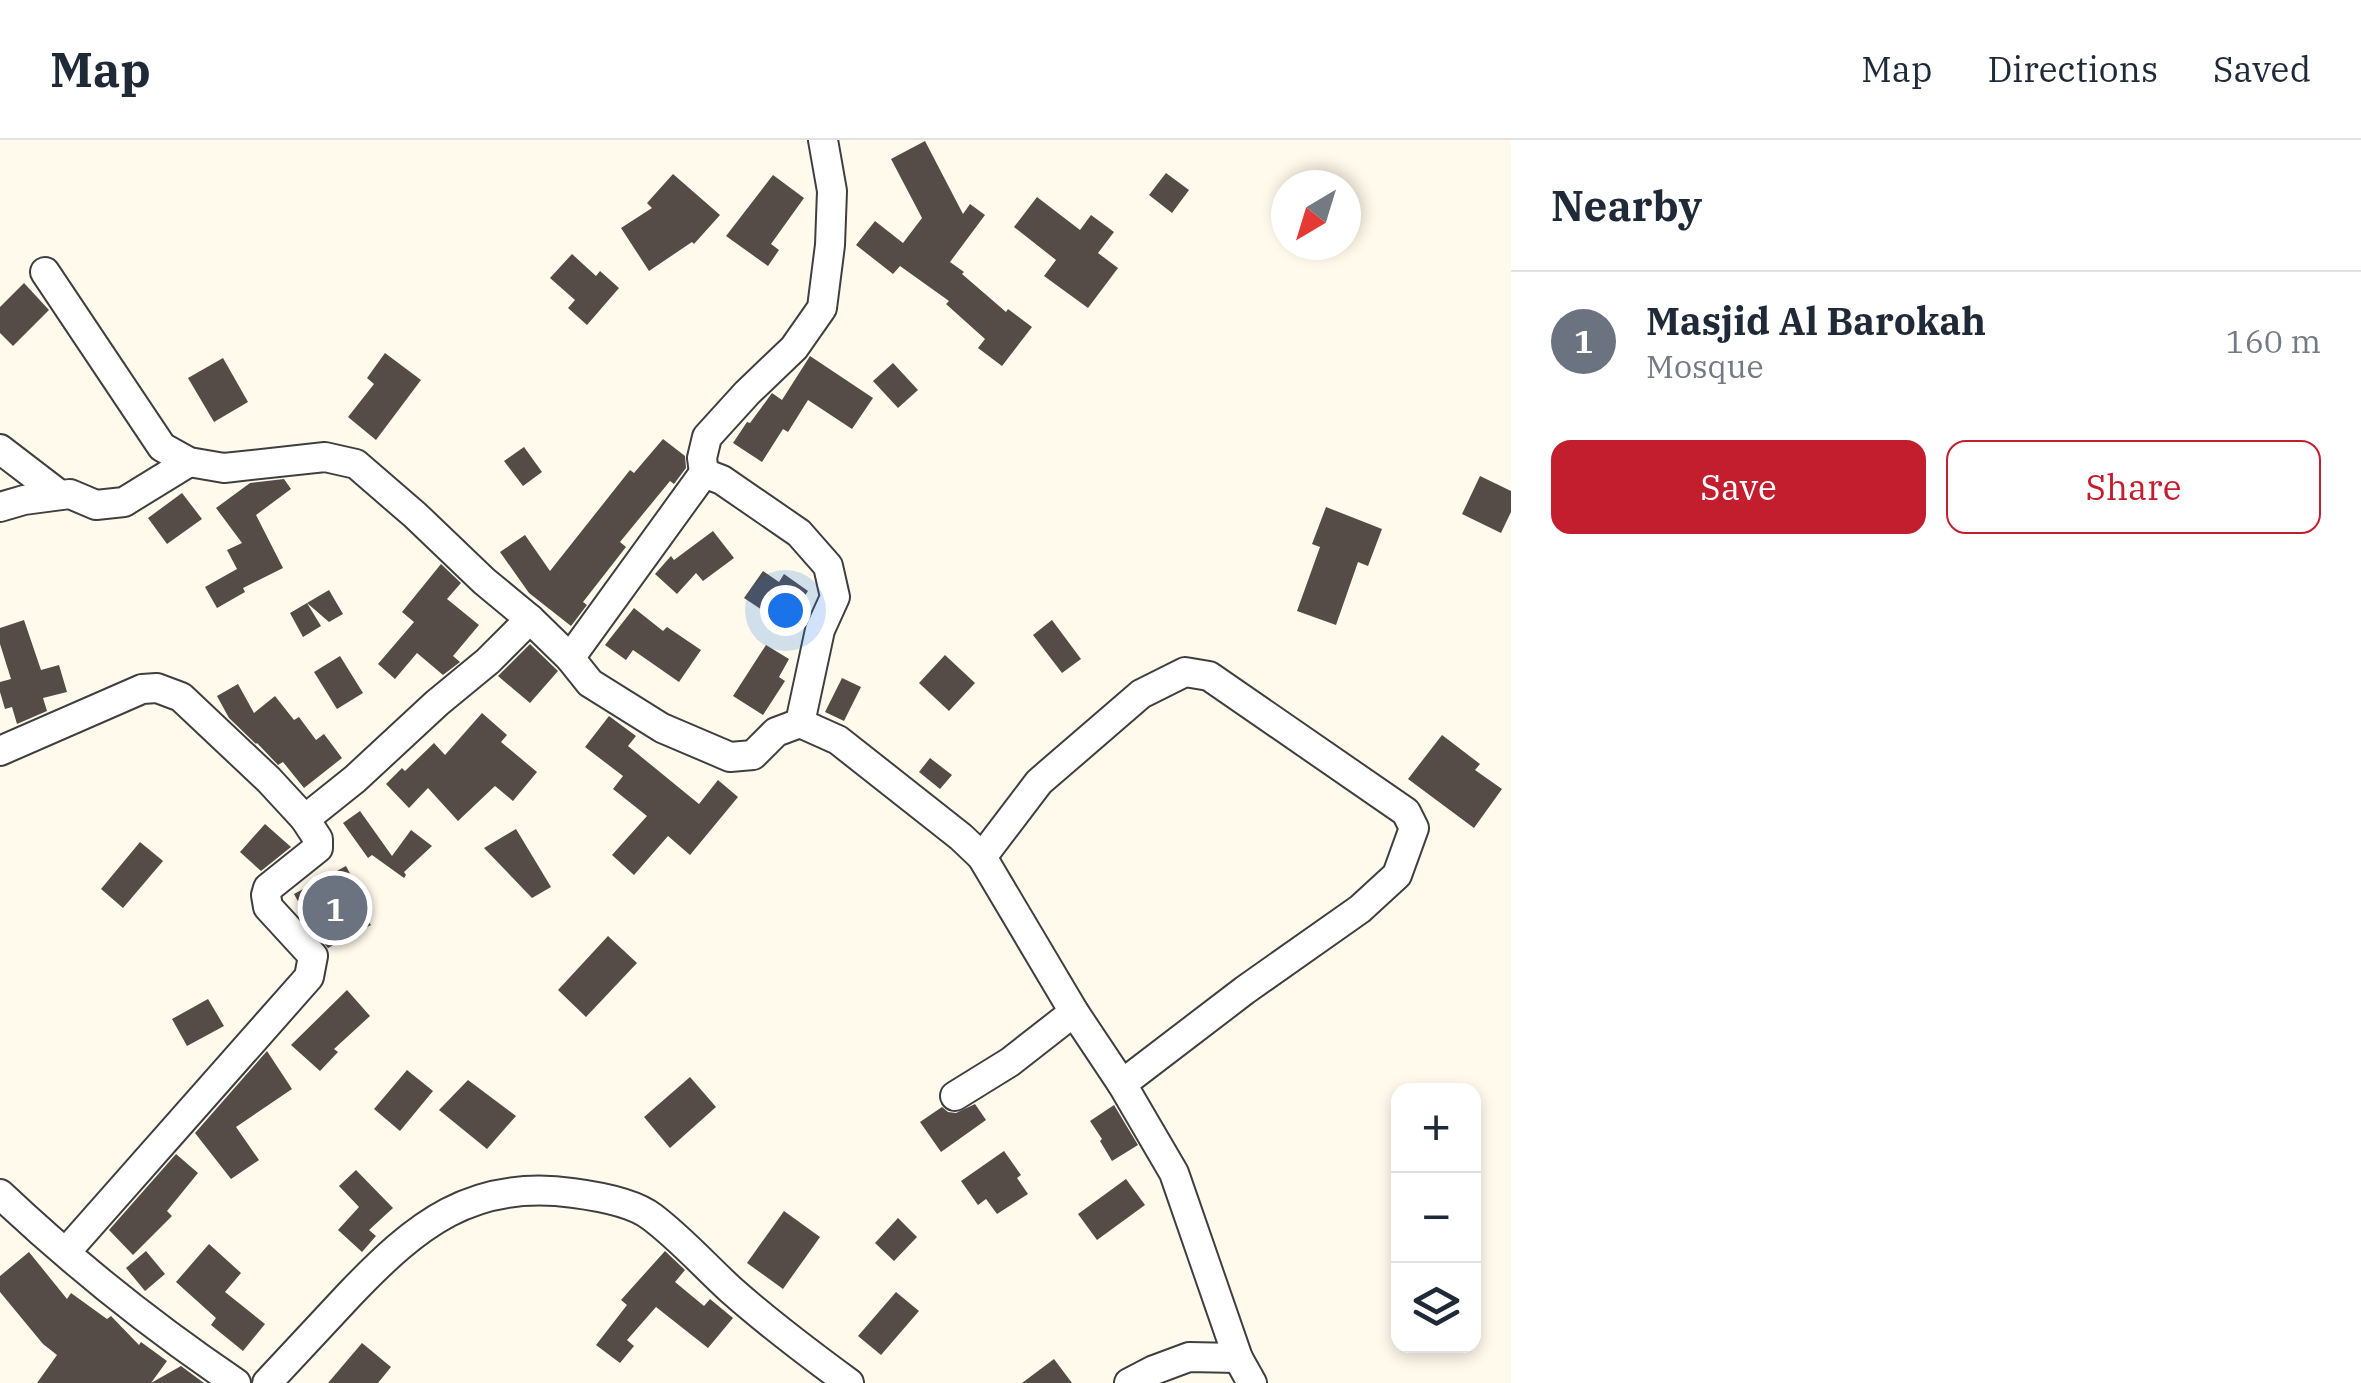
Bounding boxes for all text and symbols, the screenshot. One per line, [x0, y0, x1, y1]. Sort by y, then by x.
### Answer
text: Map [50, 38, 151, 100]
text: Map [1861, 46, 1932, 92]
text: Directions [1987, 46, 2158, 92]
text: Saved [2213, 46, 2311, 92]
north arrow [1271, 170, 1361, 260]
text: Nearby [1551, 178, 1702, 233]
text: Masjid Al Barokah [1646, 296, 1986, 345]
text: 1 [1574, 320, 1593, 362]
text: 160 m [2225, 320, 2321, 362]
text: Mosque [1646, 345, 1764, 387]
button: Save [1551, 440, 1926, 534]
button: Share [1946, 440, 2321, 534]
your location [760, 585, 811, 636]
pin: 1 [302, 870, 368, 946]
map controls [1391, 1083, 1481, 1353]
button: + [1391, 1083, 1481, 1173]
button: − [1391, 1173, 1481, 1263]
button: layers [1391, 1263, 1481, 1353]

